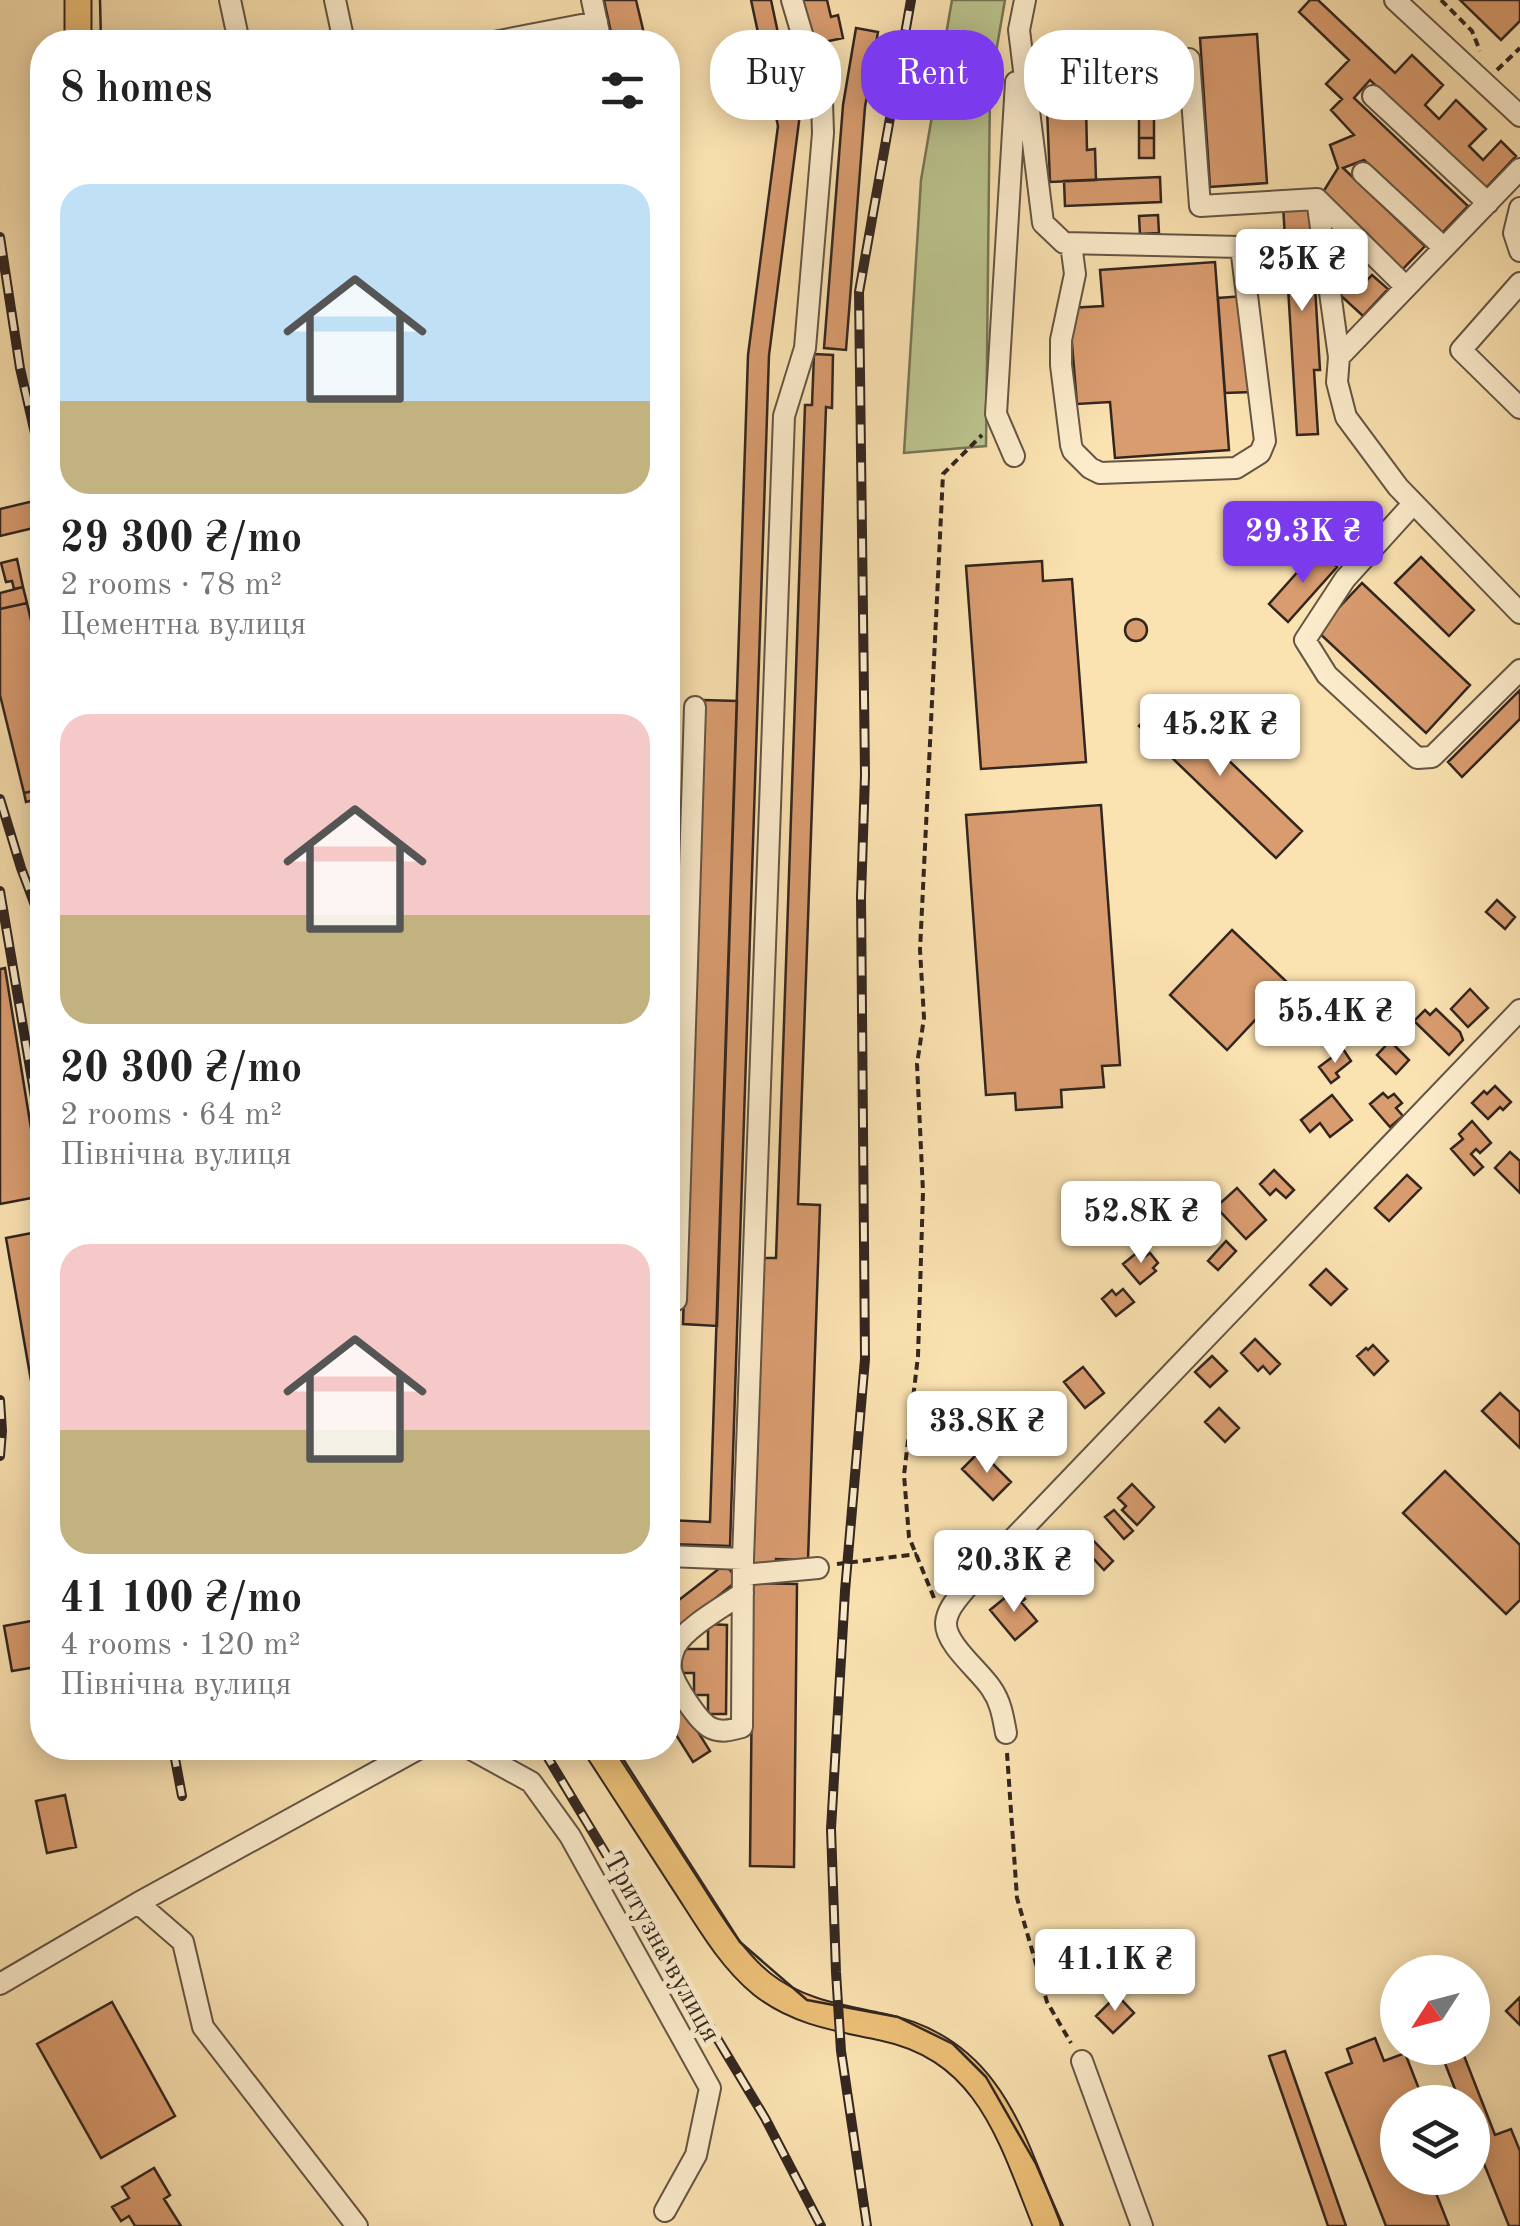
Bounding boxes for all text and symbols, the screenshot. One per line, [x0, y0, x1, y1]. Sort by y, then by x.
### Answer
chip: Buy [710, 30, 841, 120]
chip: Rent [861, 30, 1004, 120]
chip: Filters [1024, 30, 1194, 120]
icon: filters [595, 63, 650, 118]
text: 8 homes [60, 69, 212, 111]
pin: 25K ₴ [1232, 229, 1372, 314]
text: 25K ₴ [1258, 245, 1346, 277]
icon: home [265, 249, 445, 429]
pin: 29.3K ₴ [1211, 501, 1395, 586]
text: 29.3K ₴ [1245, 517, 1361, 549]
text: 29 300 ₴/mo [60, 519, 302, 561]
text: 2 rooms · 78 m² [60, 570, 282, 602]
text: Цементна вулиця [60, 610, 306, 642]
pin: 45.2K ₴ [1128, 694, 1312, 779]
text: 45.2K ₴ [1162, 710, 1278, 742]
icon: home [265, 779, 445, 959]
pin: 55.4K ₴ [1243, 981, 1427, 1066]
text: 55.4K ₴ [1277, 997, 1393, 1029]
text: 20 300 ₴/mo [60, 1049, 302, 1091]
text: 2 rooms · 64 m² [60, 1100, 282, 1132]
text: Північна вулиця [60, 1140, 292, 1172]
pin: 52.8K ₴ [1049, 1181, 1233, 1266]
text: 52.8K ₴ [1083, 1197, 1199, 1229]
icon: home [265, 1309, 445, 1489]
pin: 33.8K ₴ [895, 1391, 1079, 1476]
text: 33.8K ₴ [929, 1407, 1045, 1439]
pin: 20.3K ₴ [922, 1530, 1106, 1615]
text: 20.3K ₴ [956, 1546, 1072, 1578]
text: 41 100 ₴/mo [60, 1579, 302, 1621]
text: 4 rooms · 120 m² [60, 1630, 301, 1662]
text: Північна вулиця [60, 1670, 292, 1702]
street label: Тритузна вулиця [597, 1848, 724, 2047]
pin: 41.1K ₴ [1023, 1929, 1207, 2014]
text: 41.1K ₴ [1057, 1945, 1173, 1977]
north arrow [1380, 1955, 1490, 2065]
map controls [1380, 1955, 1490, 2195]
button: layers [1380, 2085, 1490, 2195]

